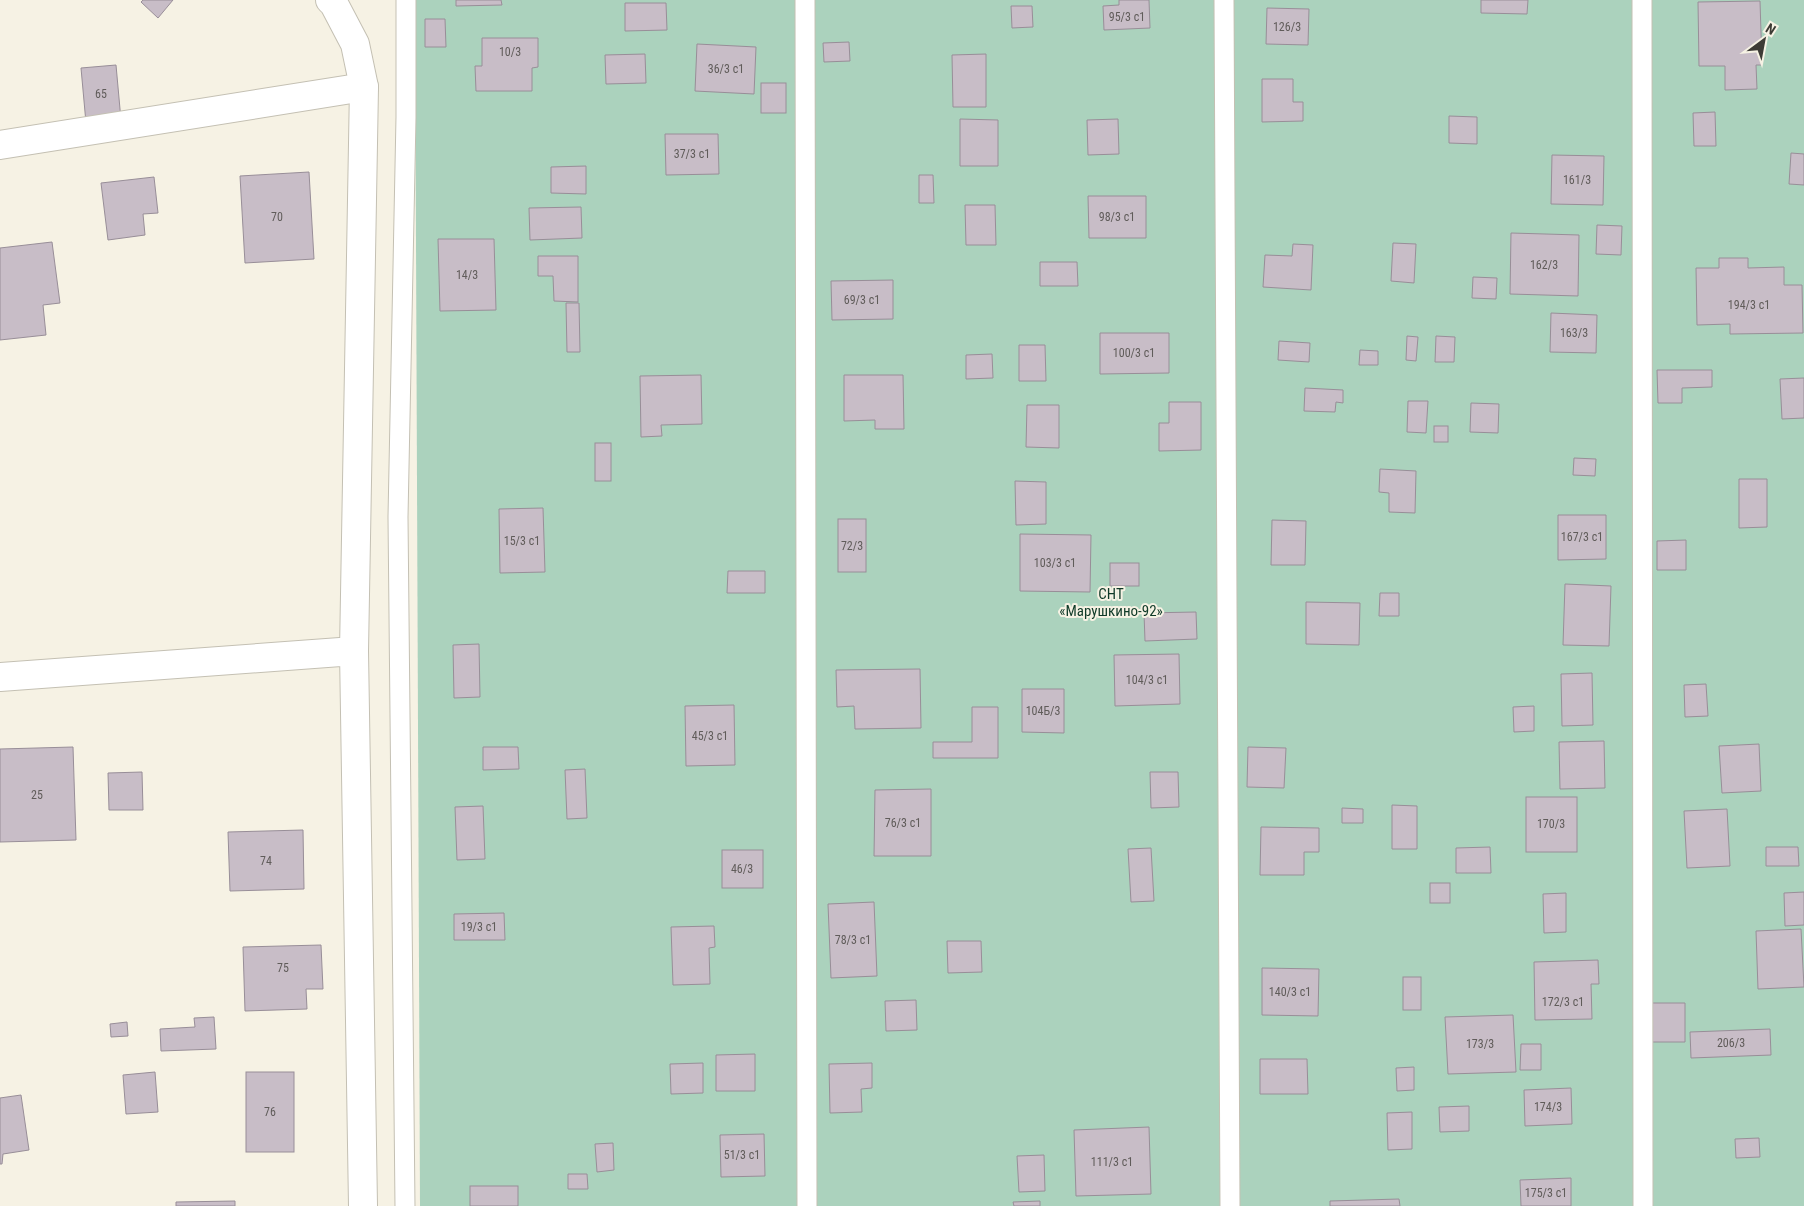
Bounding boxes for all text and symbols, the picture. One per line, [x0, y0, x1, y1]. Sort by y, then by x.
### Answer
house number: 95/3 с1 [1109, 10, 1145, 24]
north arrow [1739, 15, 1789, 65]
house number: 126/3 [1273, 20, 1301, 34]
text: N [1763, 20, 1779, 38]
house number: 10/3 [499, 45, 521, 59]
house number: 36/3 с1 [708, 62, 744, 76]
house number: 65 [95, 87, 107, 101]
house number: 37/3 с1 [674, 147, 710, 161]
house number: 161/3 [1563, 173, 1591, 187]
house number: 70 [271, 210, 283, 224]
house number: 98/3 с1 [1099, 210, 1135, 224]
house number: 162/3 [1530, 258, 1558, 272]
house number: 14/3 [456, 268, 478, 282]
house number: 69/3 с1 [844, 293, 880, 307]
house number: 194/3 с1 [1728, 298, 1770, 312]
house number: 163/3 [1560, 326, 1588, 340]
house number: 100/3 с1 [1113, 346, 1155, 360]
house number: 167/3 с1 [1561, 530, 1603, 544]
house number: 15/3 с1 [504, 534, 540, 548]
house number: 72/3 [841, 539, 863, 553]
house number: 103/3 с1 [1034, 556, 1076, 570]
park label: СНТ «Марушкино-92» [1059, 585, 1163, 620]
house number: 104/3 с1 [1126, 673, 1168, 687]
house number: 104Б/3 [1026, 704, 1060, 718]
house number: 45/3 с1 [692, 729, 728, 743]
house number: 25 [31, 788, 43, 802]
house number: 76/3 с1 [885, 816, 921, 830]
house number: 170/3 [1537, 817, 1565, 831]
house number: 74 [260, 854, 272, 868]
house number: 46/3 [731, 862, 753, 876]
house number: 19/3 с1 [461, 920, 497, 934]
house number: 78/3 с1 [835, 933, 871, 947]
house number: 75 [277, 961, 289, 975]
house number: 140/3 с1 [1269, 985, 1311, 999]
house number: 172/3 с1 [1542, 995, 1584, 1009]
house number: 206/3 [1717, 1036, 1745, 1050]
house number: 173/3 [1466, 1037, 1494, 1051]
house number: 174/3 [1534, 1100, 1562, 1114]
house number: 76 [264, 1105, 276, 1119]
house number: 51/3 с1 [724, 1148, 760, 1162]
house number: 111/3 с1 [1091, 1155, 1133, 1169]
house number: 175/3 с1 [1525, 1186, 1567, 1200]

